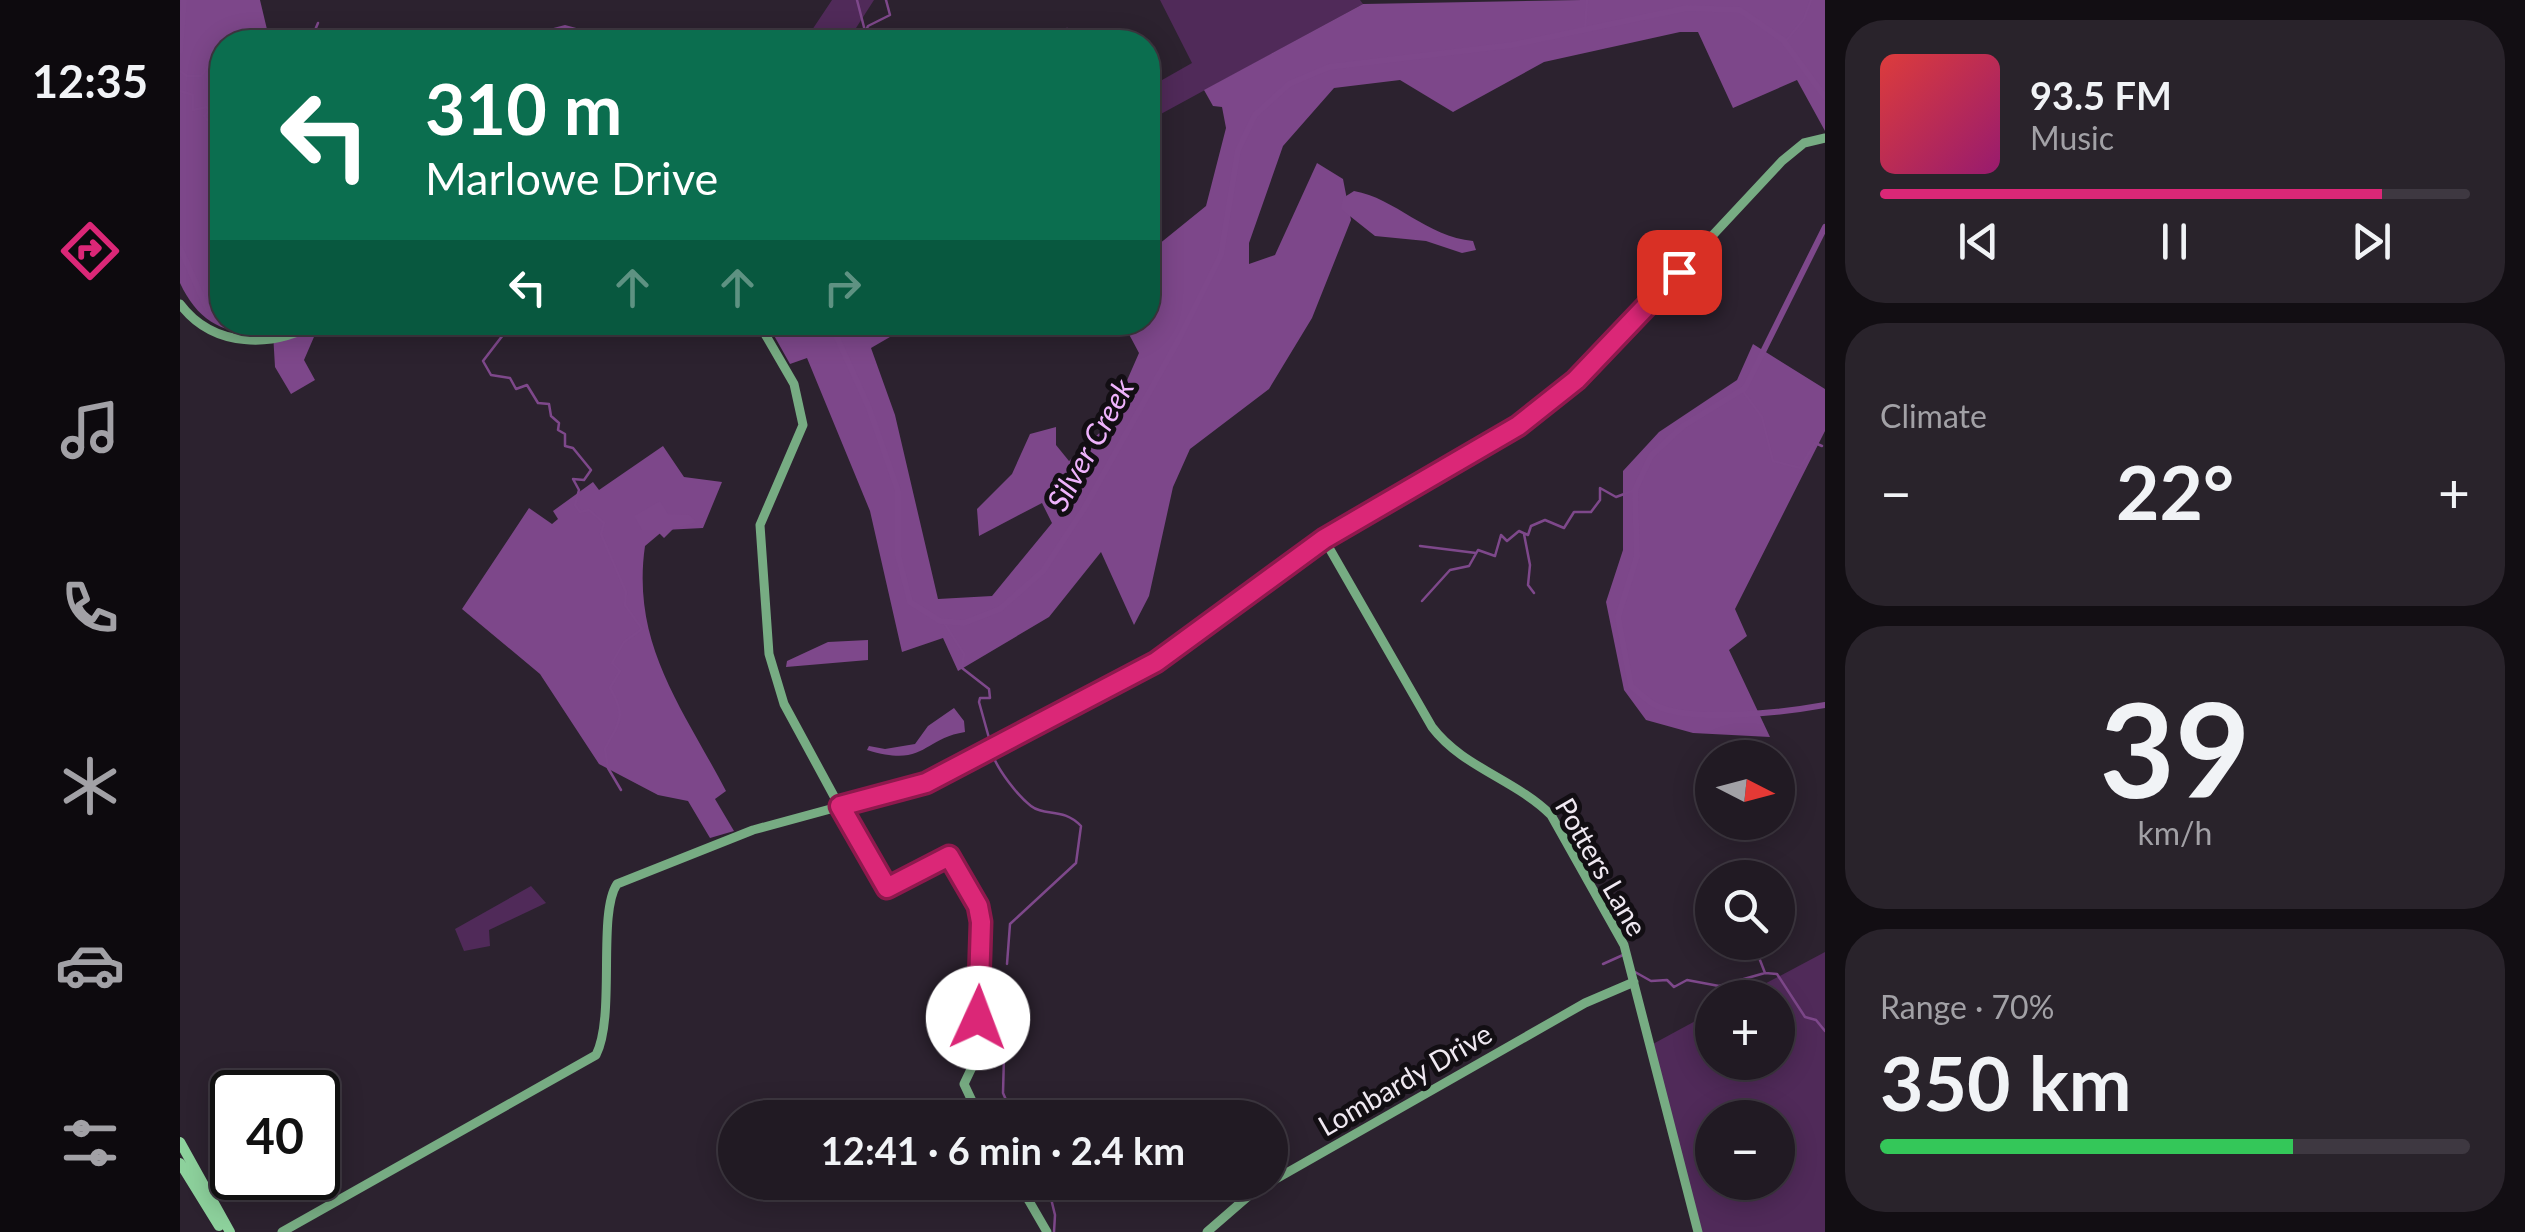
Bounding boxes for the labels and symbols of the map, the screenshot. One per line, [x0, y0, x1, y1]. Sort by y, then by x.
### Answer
pin [1637, 230, 1722, 315]
water label: Silver Creek [1038, 371, 1141, 516]
north arrow [1695, 740, 1795, 840]
street label: Potters Lane [1549, 791, 1655, 942]
position arrow [926, 966, 1030, 1070]
street label: Lombardy Drive [1312, 1016, 1497, 1143]
speed limit sign: 40 [210, 1070, 340, 1200]

